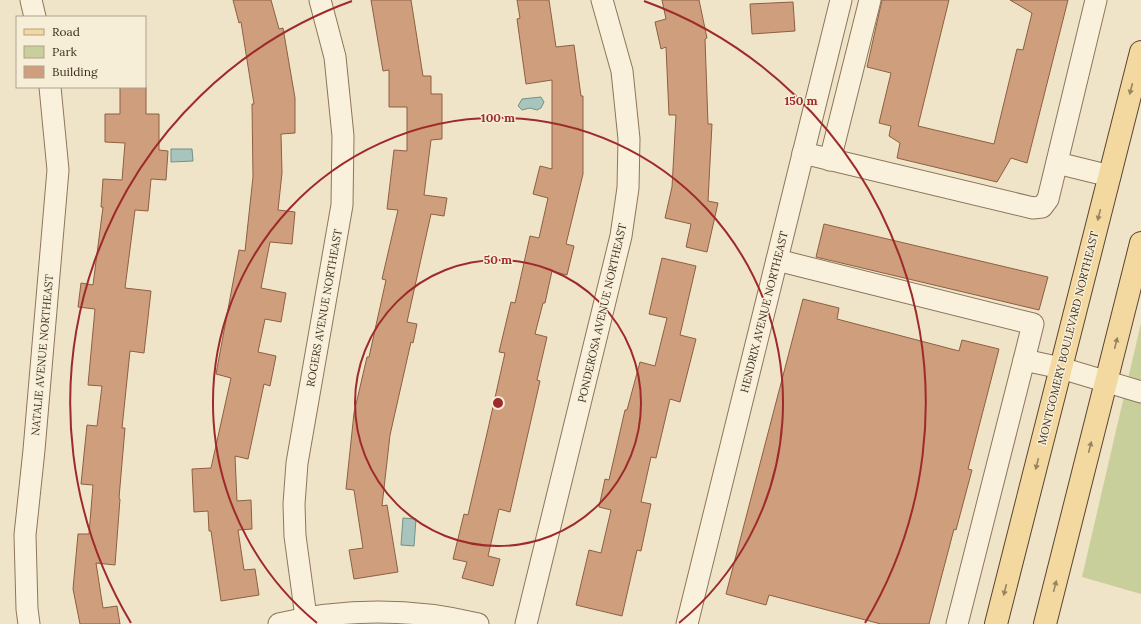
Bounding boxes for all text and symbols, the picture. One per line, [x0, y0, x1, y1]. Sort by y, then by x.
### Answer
legend [16, 16, 146, 88]
text: Road [52, 24, 80, 39]
text: Park [52, 44, 78, 59]
text: Building [52, 64, 98, 79]
one-way arrow [1128, 83, 1134, 96]
text: 150 m [784, 93, 818, 108]
text: 100 m [481, 110, 515, 125]
one-way arrow [1096, 209, 1102, 222]
street label: PONDEROSA AVENUE NORTHEAST [575, 222, 629, 404]
street label: ROGERS AVENUE NORTHEAST [303, 228, 345, 388]
street label: HENDRIX AVENUE NORTHEAST [737, 230, 791, 394]
street label: MONTGOMERY BOULEVARD NORTHEAST [1035, 230, 1101, 446]
text: 50 m [484, 252, 512, 267]
street label: NATALIE AVENUE NORTHEAST [28, 274, 56, 436]
one-way arrow [1114, 337, 1120, 349]
centre of rings [491, 396, 505, 410]
one-way arrow [1087, 441, 1093, 453]
one-way arrow [1033, 457, 1039, 470]
one-way arrow [1052, 580, 1058, 592]
one-way arrow [1002, 584, 1008, 596]

